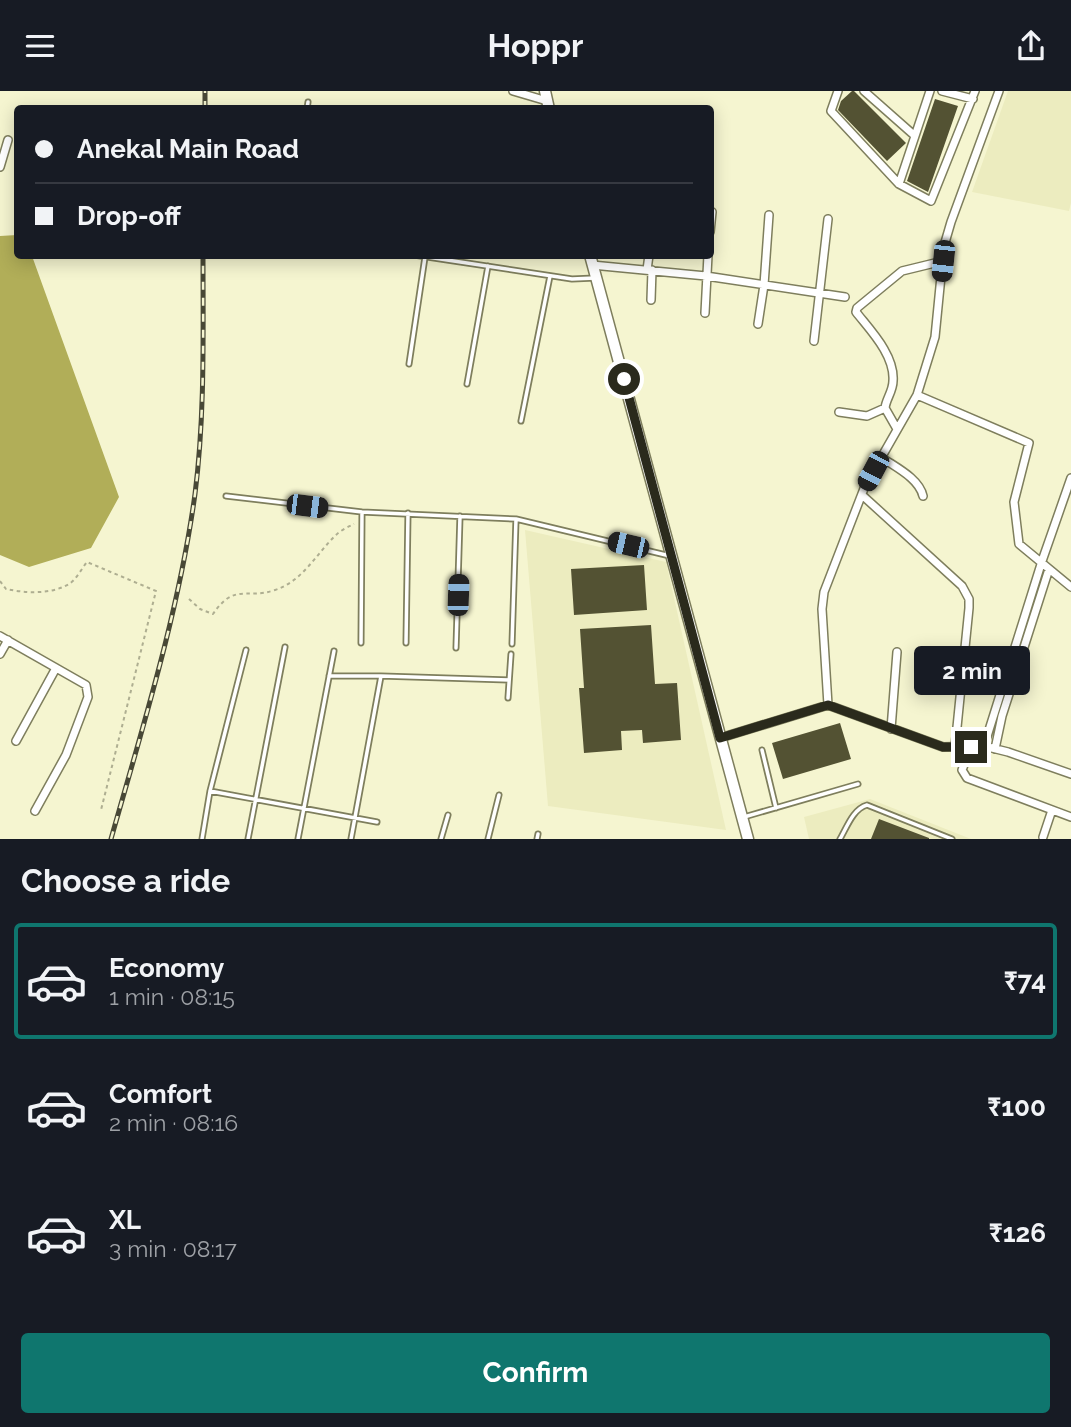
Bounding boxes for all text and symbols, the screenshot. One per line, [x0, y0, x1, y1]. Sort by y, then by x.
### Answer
icon: menu [21, 27, 59, 65]
text: Hoppr [488, 27, 583, 64]
icon: share [1012, 27, 1050, 65]
text: Anekal Main Road [77, 134, 299, 164]
text: Drop-off [77, 201, 181, 231]
car [931, 239, 956, 283]
route start [608, 363, 640, 395]
car [854, 448, 893, 494]
car [285, 493, 330, 519]
car [606, 530, 651, 560]
car [447, 574, 470, 616]
callout: 2 min [913, 645, 1029, 695]
text: 2 min [942, 657, 1002, 684]
route end [955, 731, 987, 763]
text: Choose a ride [21, 862, 230, 899]
icon: car [25, 950, 88, 1013]
text: Economy [109, 953, 224, 983]
text: ₹74 [1004, 966, 1046, 996]
text: 1 min · 08:15 [109, 983, 235, 1010]
icon: car [25, 1076, 88, 1139]
text: Comfort [109, 1079, 212, 1109]
text: ₹100 [987, 1092, 1046, 1122]
text: 2 min · 08:16 [109, 1109, 238, 1136]
icon: car [25, 1202, 88, 1265]
text: XL [109, 1205, 141, 1235]
text: ₹126 [989, 1218, 1046, 1248]
text: 3 min · 08:17 [109, 1235, 237, 1262]
button: Confirm [21, 1333, 1050, 1413]

